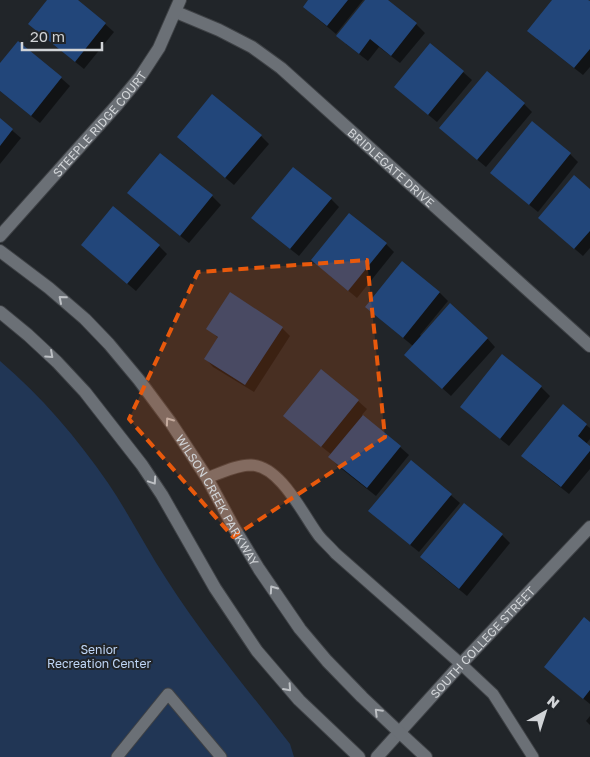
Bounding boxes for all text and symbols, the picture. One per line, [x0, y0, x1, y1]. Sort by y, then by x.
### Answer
scale bar [22, 20, 102, 52]
text: 20 m [30, 27, 65, 45]
street label: STEEPLE RIDGE COURT [49, 68, 150, 180]
street label: BRIDLEGATE DRIVE [345, 124, 438, 210]
one-way arrow [58, 296, 67, 305]
one-way arrow [45, 349, 54, 358]
one-way arrow [166, 417, 175, 427]
street label: WILSON CREEK PARKWAY [173, 432, 263, 568]
one-way arrow [147, 475, 156, 485]
street label: SOUTH COLLEGE STREET [427, 583, 538, 701]
one-way arrow [270, 585, 279, 595]
park label: Senior Recreation Center [47, 642, 151, 671]
one-way arrow [282, 683, 291, 692]
north arrow [520, 687, 570, 737]
text: N [544, 692, 563, 711]
one-way arrow [375, 709, 384, 718]

